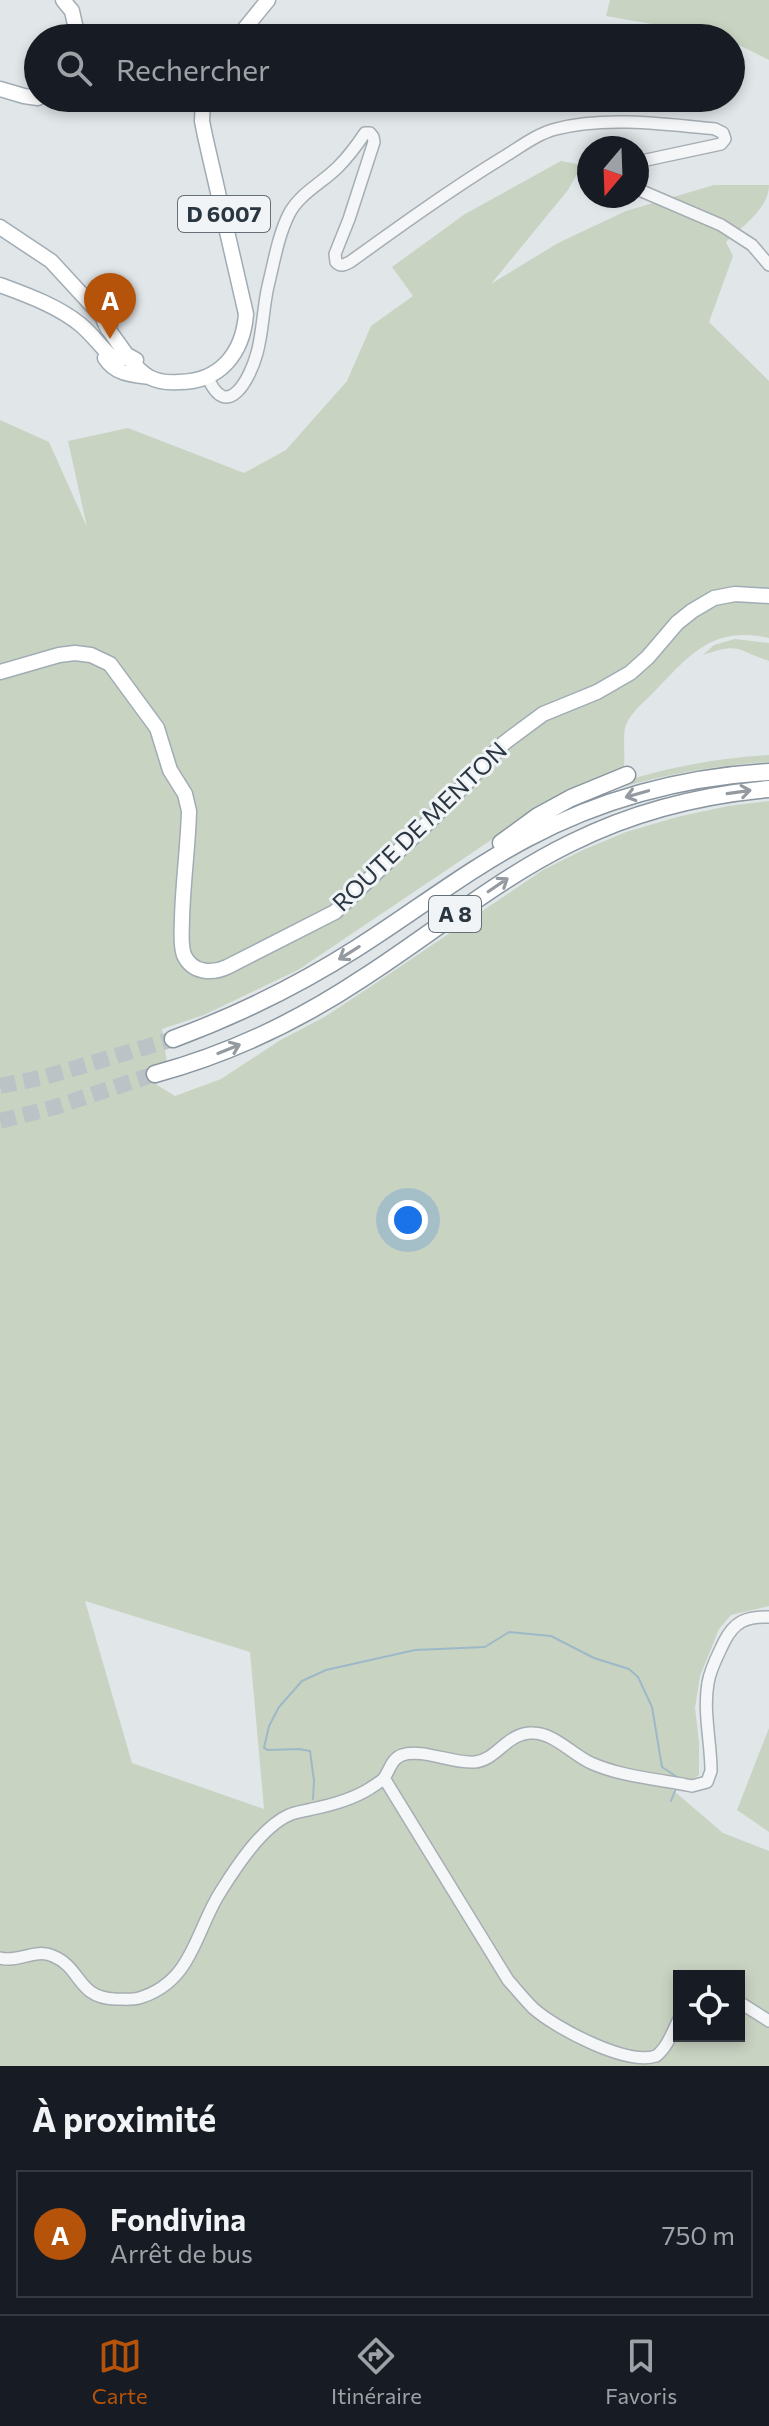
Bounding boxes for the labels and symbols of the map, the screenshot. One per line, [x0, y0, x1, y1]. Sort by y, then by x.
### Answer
north arrow [577, 136, 649, 208]
road number: D 6007 [178, 196, 270, 232]
pin: A [84, 273, 136, 339]
street label: ROUTE DE MENTON [326, 735, 512, 917]
one-way arrow [725, 785, 751, 800]
one-way arrow [625, 787, 651, 802]
one-way arrow [486, 876, 509, 892]
road number: A 8 [429, 896, 481, 932]
one-way arrow [338, 945, 361, 961]
one-way arrow [216, 1040, 241, 1055]
your location [388, 1200, 428, 1240]

